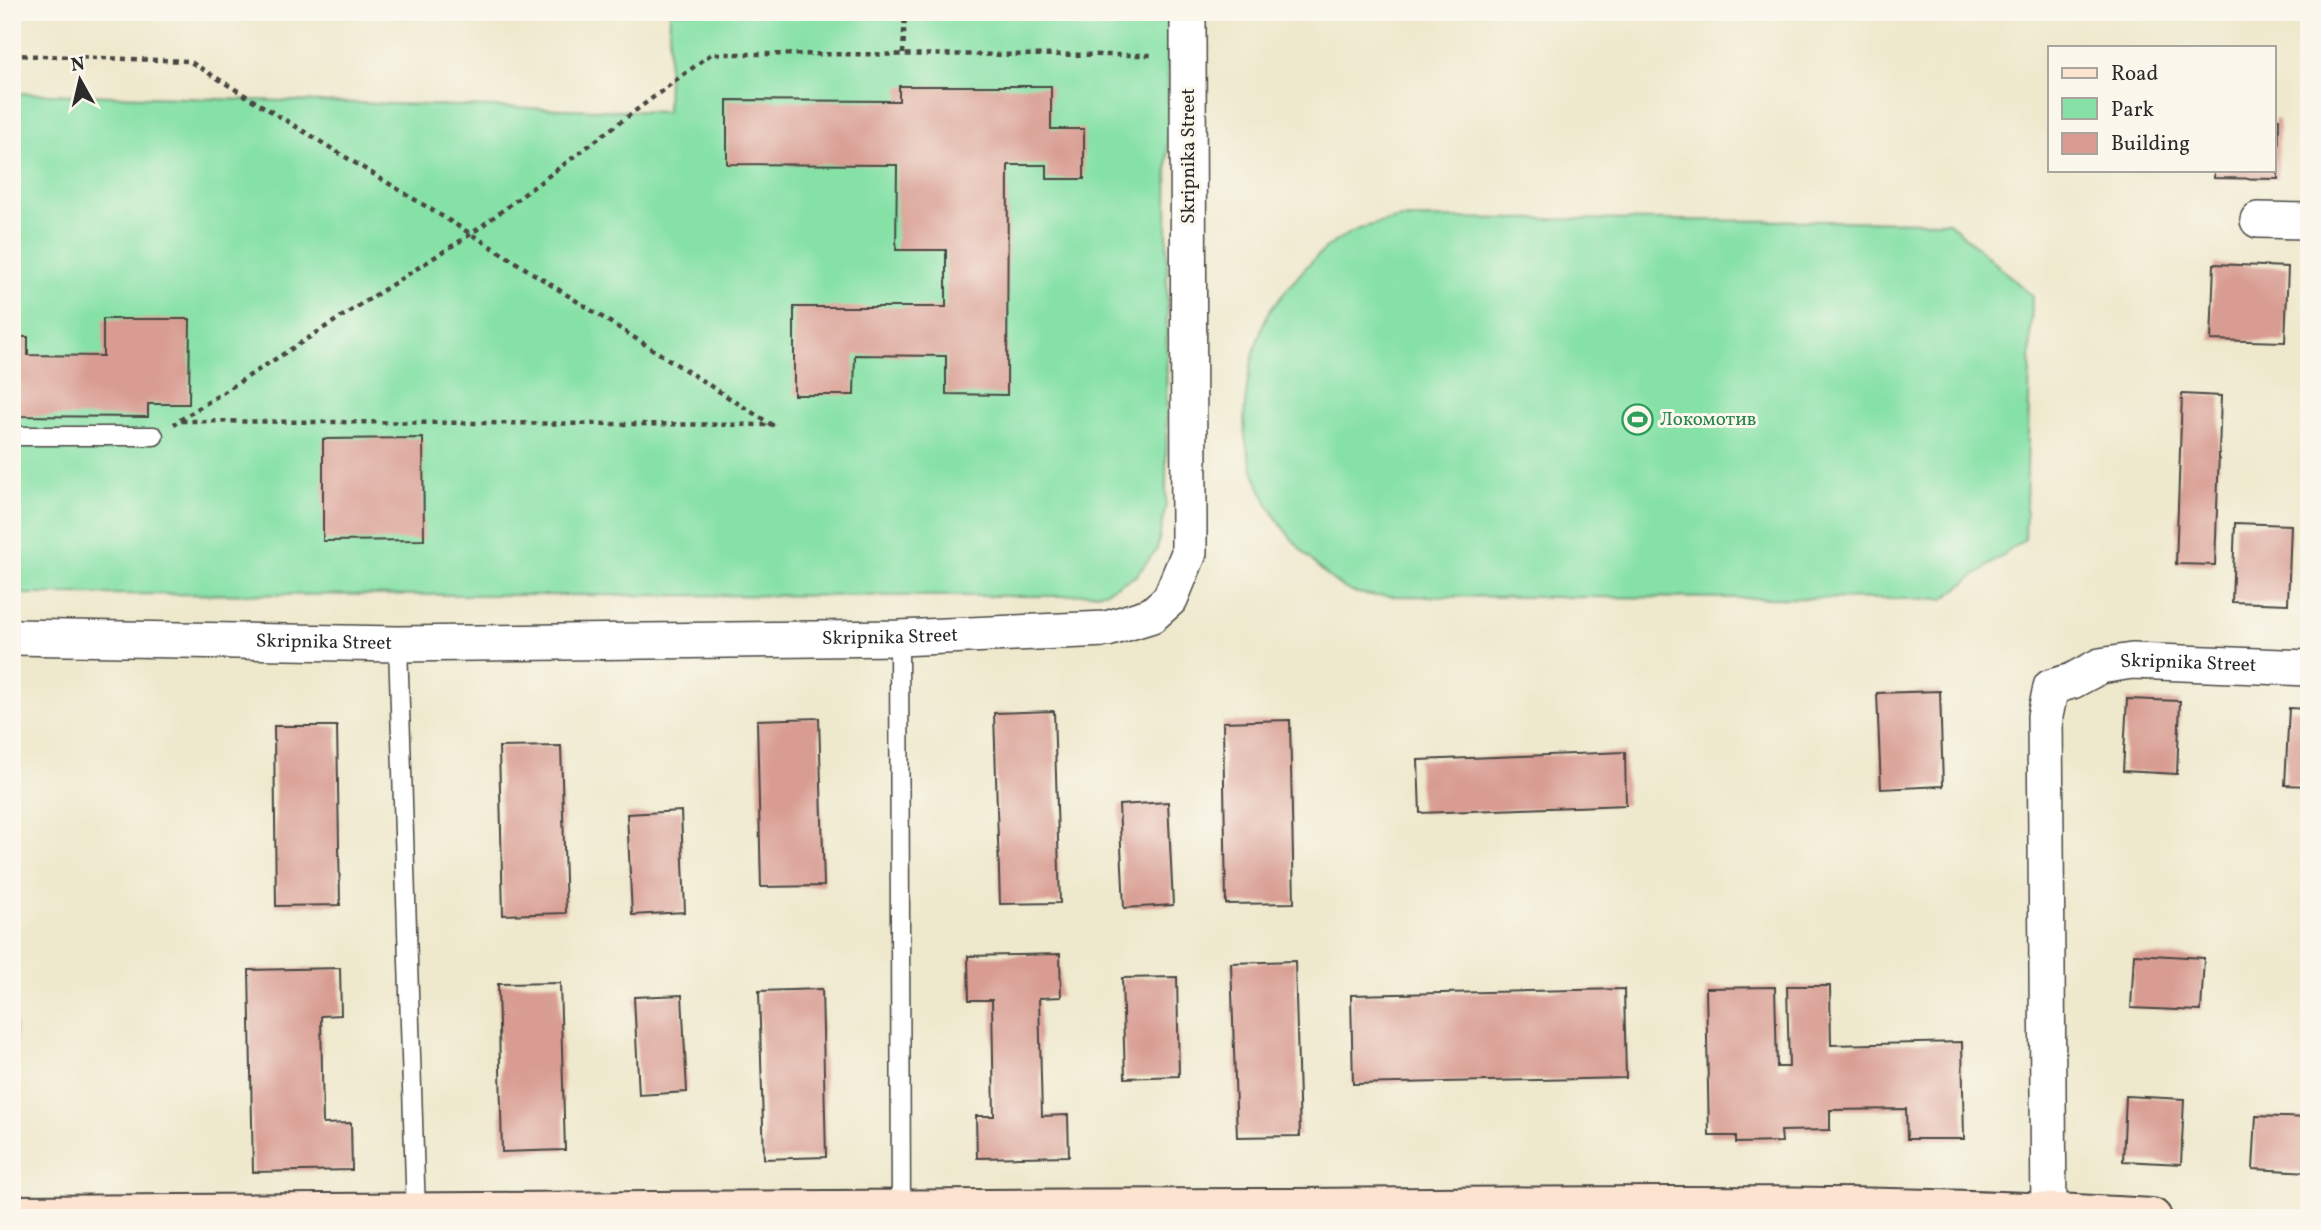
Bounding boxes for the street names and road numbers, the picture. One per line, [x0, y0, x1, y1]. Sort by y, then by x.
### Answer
street label: Skripnika Street [1176, 88, 1202, 224]
street label: Skripnika Street [822, 622, 959, 652]
street label: Skripnika Street [256, 628, 393, 657]
street label: Skripnika Street [2119, 648, 2257, 679]

